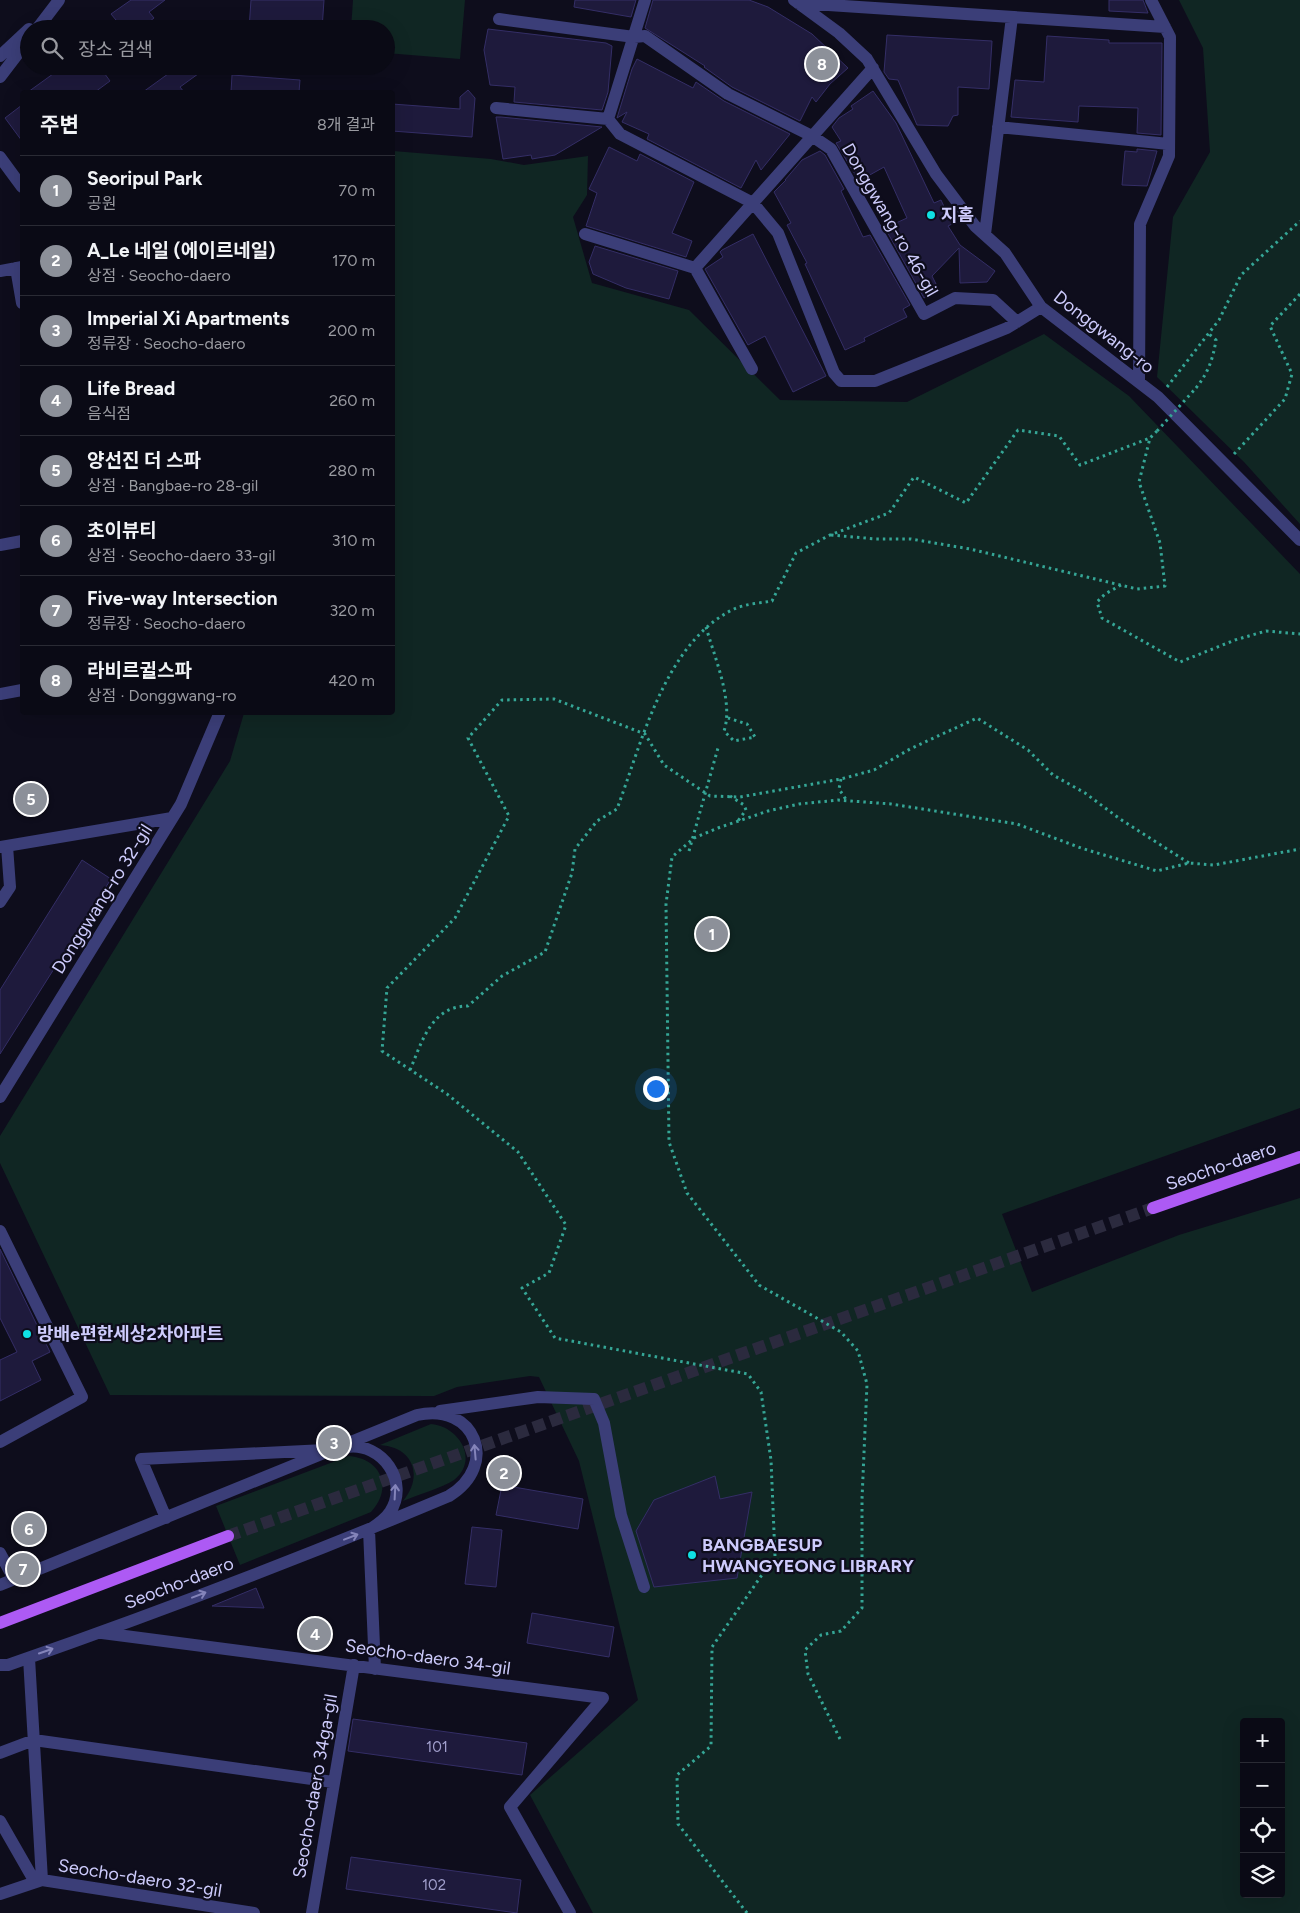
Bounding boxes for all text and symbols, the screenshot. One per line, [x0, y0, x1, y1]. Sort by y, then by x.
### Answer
search box [20, 20, 395, 75]
icon: search [38, 34, 66, 62]
text: 장소 검색 [78, 38, 153, 61]
pin: 8 [806, 45, 838, 83]
text: 주변 [40, 112, 79, 137]
text: 8개 결과 [317, 115, 375, 134]
street label: Donggwang-ro 46-gil [837, 139, 943, 301]
text: Seoripul Park [87, 167, 203, 190]
text: 1 [53, 181, 59, 200]
text: 70 m [339, 181, 375, 200]
text: 공원 [87, 194, 116, 213]
place label: 지홈 [941, 204, 974, 226]
marker: 지홈 [925, 209, 937, 221]
text: A_Le 네일 (에이르네일) [87, 239, 275, 262]
text: 2 [51, 251, 61, 270]
text: 170 m [332, 251, 375, 270]
text: 상점 · Seocho-daero [87, 266, 231, 285]
street label: Donggwang-ro [1049, 286, 1159, 378]
text: Imperial Xi Apartments [87, 307, 289, 330]
text: 3 [52, 321, 60, 340]
text: 200 m [328, 321, 375, 340]
text: 정류장 · Seocho-daero [87, 334, 245, 353]
text: Life Bread [87, 377, 175, 400]
text: 4 [51, 391, 61, 410]
text: 260 m [329, 391, 375, 410]
text: 음식점 [87, 404, 131, 423]
text: 양선진 더 스파 [87, 449, 201, 472]
text: 5 [51, 461, 61, 480]
text: 280 m [328, 461, 375, 480]
text: 상점 · Bangbae-ro 28-gil [87, 476, 258, 495]
text: 초이뷰티 [87, 519, 157, 542]
text: 6 [51, 531, 61, 550]
text: 310 m [332, 531, 375, 550]
text: 상점 · Seocho-daero 33-gil [87, 546, 275, 565]
text: Five-way Intersection [87, 587, 278, 610]
text: 7 [52, 601, 60, 620]
text: 320 m [330, 601, 375, 620]
text: 정류장 · Seocho-daero [87, 614, 245, 633]
text: 라비르귈스파 [87, 659, 192, 682]
text: 8 [51, 671, 61, 690]
text: 420 m [328, 671, 375, 690]
text: 상점 · Donggwang-ro [87, 686, 237, 705]
pin: 5 [15, 780, 47, 818]
street label: Donggwang-ro 32-gil [47, 820, 157, 978]
pin: 1 [696, 915, 728, 953]
your location [643, 1076, 669, 1102]
street label: Seocho-daero [1163, 1137, 1279, 1195]
place label: 방배e편한세상2차아파트 [37, 1323, 223, 1345]
marker: 방배e편한세상2차아파트 [21, 1328, 33, 1340]
pin: 3 [318, 1424, 350, 1462]
one-way arrow [471, 1444, 480, 1460]
pin: 2 [488, 1454, 520, 1492]
one-way arrow [391, 1484, 400, 1500]
pin: 6 [13, 1510, 45, 1548]
one-way arrow [343, 1531, 358, 1540]
place label: BANGBAESUP HWANGYEONG LIBRARY [702, 1534, 914, 1577]
marker: BANGBAESUP HWANGYEONG LIBRARY [686, 1549, 698, 1561]
pin: 7 [7, 1550, 39, 1588]
street label: Seocho-daero [121, 1552, 237, 1614]
one-way arrow [191, 1589, 206, 1599]
pin: 4 [299, 1615, 331, 1653]
street label: Seocho-daero 34-gil [344, 1635, 512, 1679]
one-way arrow [38, 1646, 54, 1655]
street label: Seocho-daero 34ga-gil [288, 1692, 342, 1880]
map controls [1240, 1718, 1285, 1898]
button: + [1240, 1718, 1285, 1763]
house number: 101 [426, 1738, 448, 1756]
button: − [1240, 1763, 1285, 1808]
button: locate [1240, 1808, 1285, 1853]
button: layers [1240, 1853, 1285, 1898]
street label: Seocho-daero 32-gil [56, 1854, 224, 1902]
house number: 102 [422, 1876, 446, 1894]

